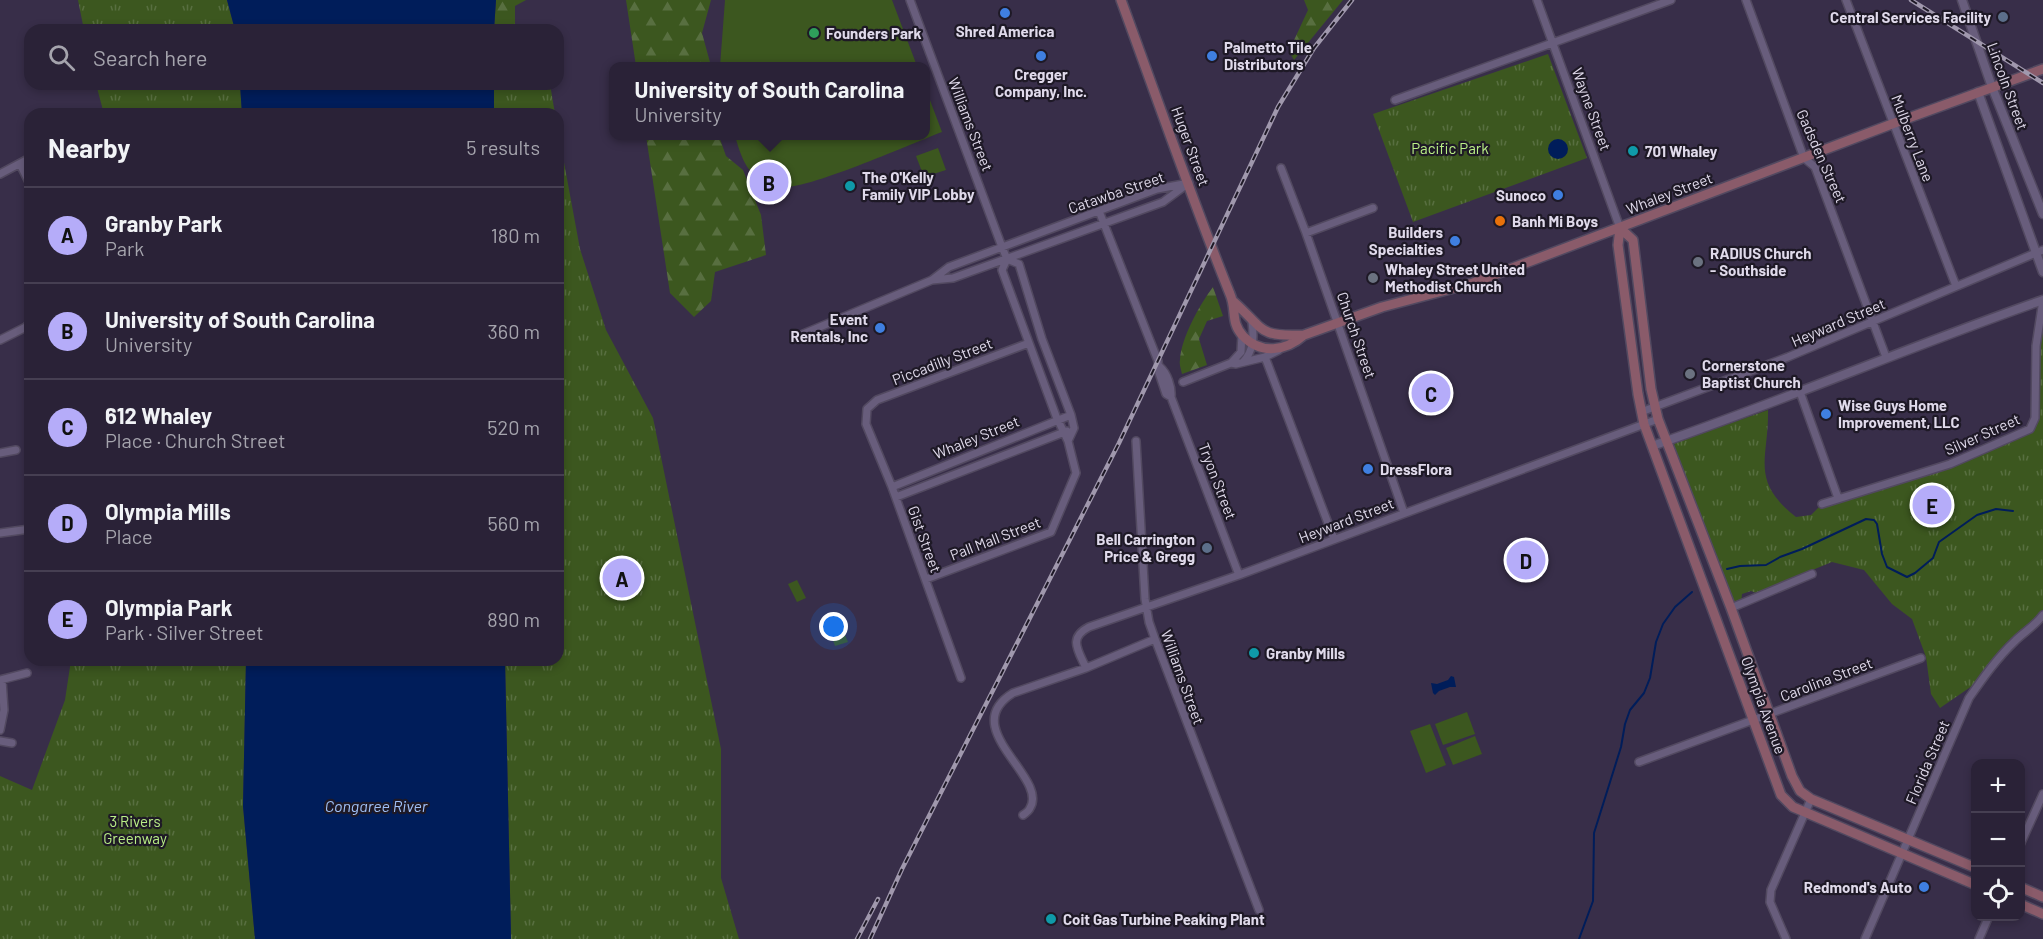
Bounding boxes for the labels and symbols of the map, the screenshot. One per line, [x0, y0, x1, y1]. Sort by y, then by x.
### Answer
marker: Shred America [998, 6, 1012, 20]
place label: Central Services Facility [1830, 8, 1991, 26]
marker: Central Services Facility [1996, 10, 2010, 24]
place label: Shred America [956, 22, 1054, 40]
place label: Founders Park [826, 24, 922, 42]
marker: Founders Park [807, 26, 821, 40]
place label: Palmetto Tile Distributors [1224, 38, 1312, 73]
street label: Lincoln Street [1984, 40, 2032, 132]
marker: Cregger Company, Inc. [1034, 49, 1048, 63]
marker: Palmetto Tile Distributors [1205, 49, 1219, 63]
place label: Cregger Company, Inc. [995, 65, 1087, 100]
street label: Wayne Street [1569, 65, 1615, 153]
street label: Williams Street [945, 75, 997, 173]
street label: Mulberry Lane [1888, 92, 1938, 184]
street label: Huger Street [1168, 104, 1214, 188]
street label: Gadsden Street [1793, 106, 1851, 206]
park label: Pacific Park [1411, 139, 1489, 157]
place label: 701 Whaley [1645, 142, 1718, 160]
marker: 701 Whaley [1626, 144, 1640, 158]
pin: B [750, 160, 788, 204]
street label: Catawba Street [1066, 167, 1166, 217]
place label: The O'Kelly Family VIP Lobby [862, 168, 975, 203]
street label: Whaley Street [1623, 168, 1715, 218]
marker: The O'Kelly Family VIP Lobby [843, 179, 857, 193]
place label: Sunoco [1496, 186, 1546, 204]
marker: Sunoco [1551, 188, 1565, 202]
place label: Banh Mi Boys [1512, 212, 1598, 230]
marker: Banh Mi Boys [1493, 214, 1507, 228]
place label: Builders Specialties [1369, 223, 1443, 258]
marker: Builders Specialties [1448, 234, 1462, 248]
place label: RADIUS Church - Southside [1710, 244, 1811, 279]
marker: RADIUS Church - Southside [1691, 255, 1705, 269]
place label: Whaley Street United Methodist Church [1385, 260, 1525, 295]
marker: Whaley Street United Methodist Church [1366, 271, 1380, 285]
street label: Church Street [1334, 289, 1380, 381]
street label: Heyward Street [1788, 294, 1888, 350]
place label: Event Rentals, Inc [791, 310, 868, 345]
marker: Event Rentals, Inc [873, 321, 887, 335]
street label: Piccadilly Street [889, 334, 995, 388]
place label: Cornerstone Baptist Church [1702, 356, 1801, 391]
marker: Cornerstone Baptist Church [1683, 367, 1697, 381]
pin: C [1412, 370, 1450, 416]
place label: Wise Guys Home Improvement, LLC [1838, 396, 1960, 431]
marker: Wise Guys Home Improvement, LLC [1819, 407, 1833, 421]
street label: Silver Street [1942, 409, 2022, 459]
street label: Whaley Street [930, 412, 1022, 462]
street label: Tryon Street [1195, 440, 1241, 522]
place label: DressFlora [1380, 460, 1452, 478]
marker: DressFlora [1361, 462, 1375, 476]
pin: E [1912, 482, 1952, 528]
street label: Heyward Street [1296, 494, 1396, 546]
street label: Gist Street [905, 503, 945, 575]
street label: Pall Mall Street [947, 512, 1043, 564]
place label: Bell Carrington Price & Gregg [1096, 530, 1195, 565]
pin: D [1506, 538, 1546, 582]
marker: Bell Carrington Price & Gregg [1200, 541, 1214, 555]
pin: A [602, 556, 642, 600]
your location [819, 612, 848, 641]
street label: Williams Street [1158, 627, 1208, 727]
place label: Granby Mills [1266, 644, 1346, 662]
marker: Granby Mills [1247, 646, 1261, 660]
street label: Carolina Street [1777, 653, 1875, 705]
street label: Olympia Avenue [1738, 654, 1790, 756]
street label: Florida Street [1901, 717, 1953, 807]
water label: Congaree River [325, 796, 429, 815]
park label: 3 Rivers Greenway [103, 812, 167, 847]
place label: Redmond's Auto [1804, 878, 1912, 896]
marker: Redmond's Auto [1917, 880, 1931, 894]
place label: Coit Gas Turbine Peaking Plant [1063, 910, 1265, 928]
marker: Coit Gas Turbine Peaking Plant [1044, 912, 1058, 926]

